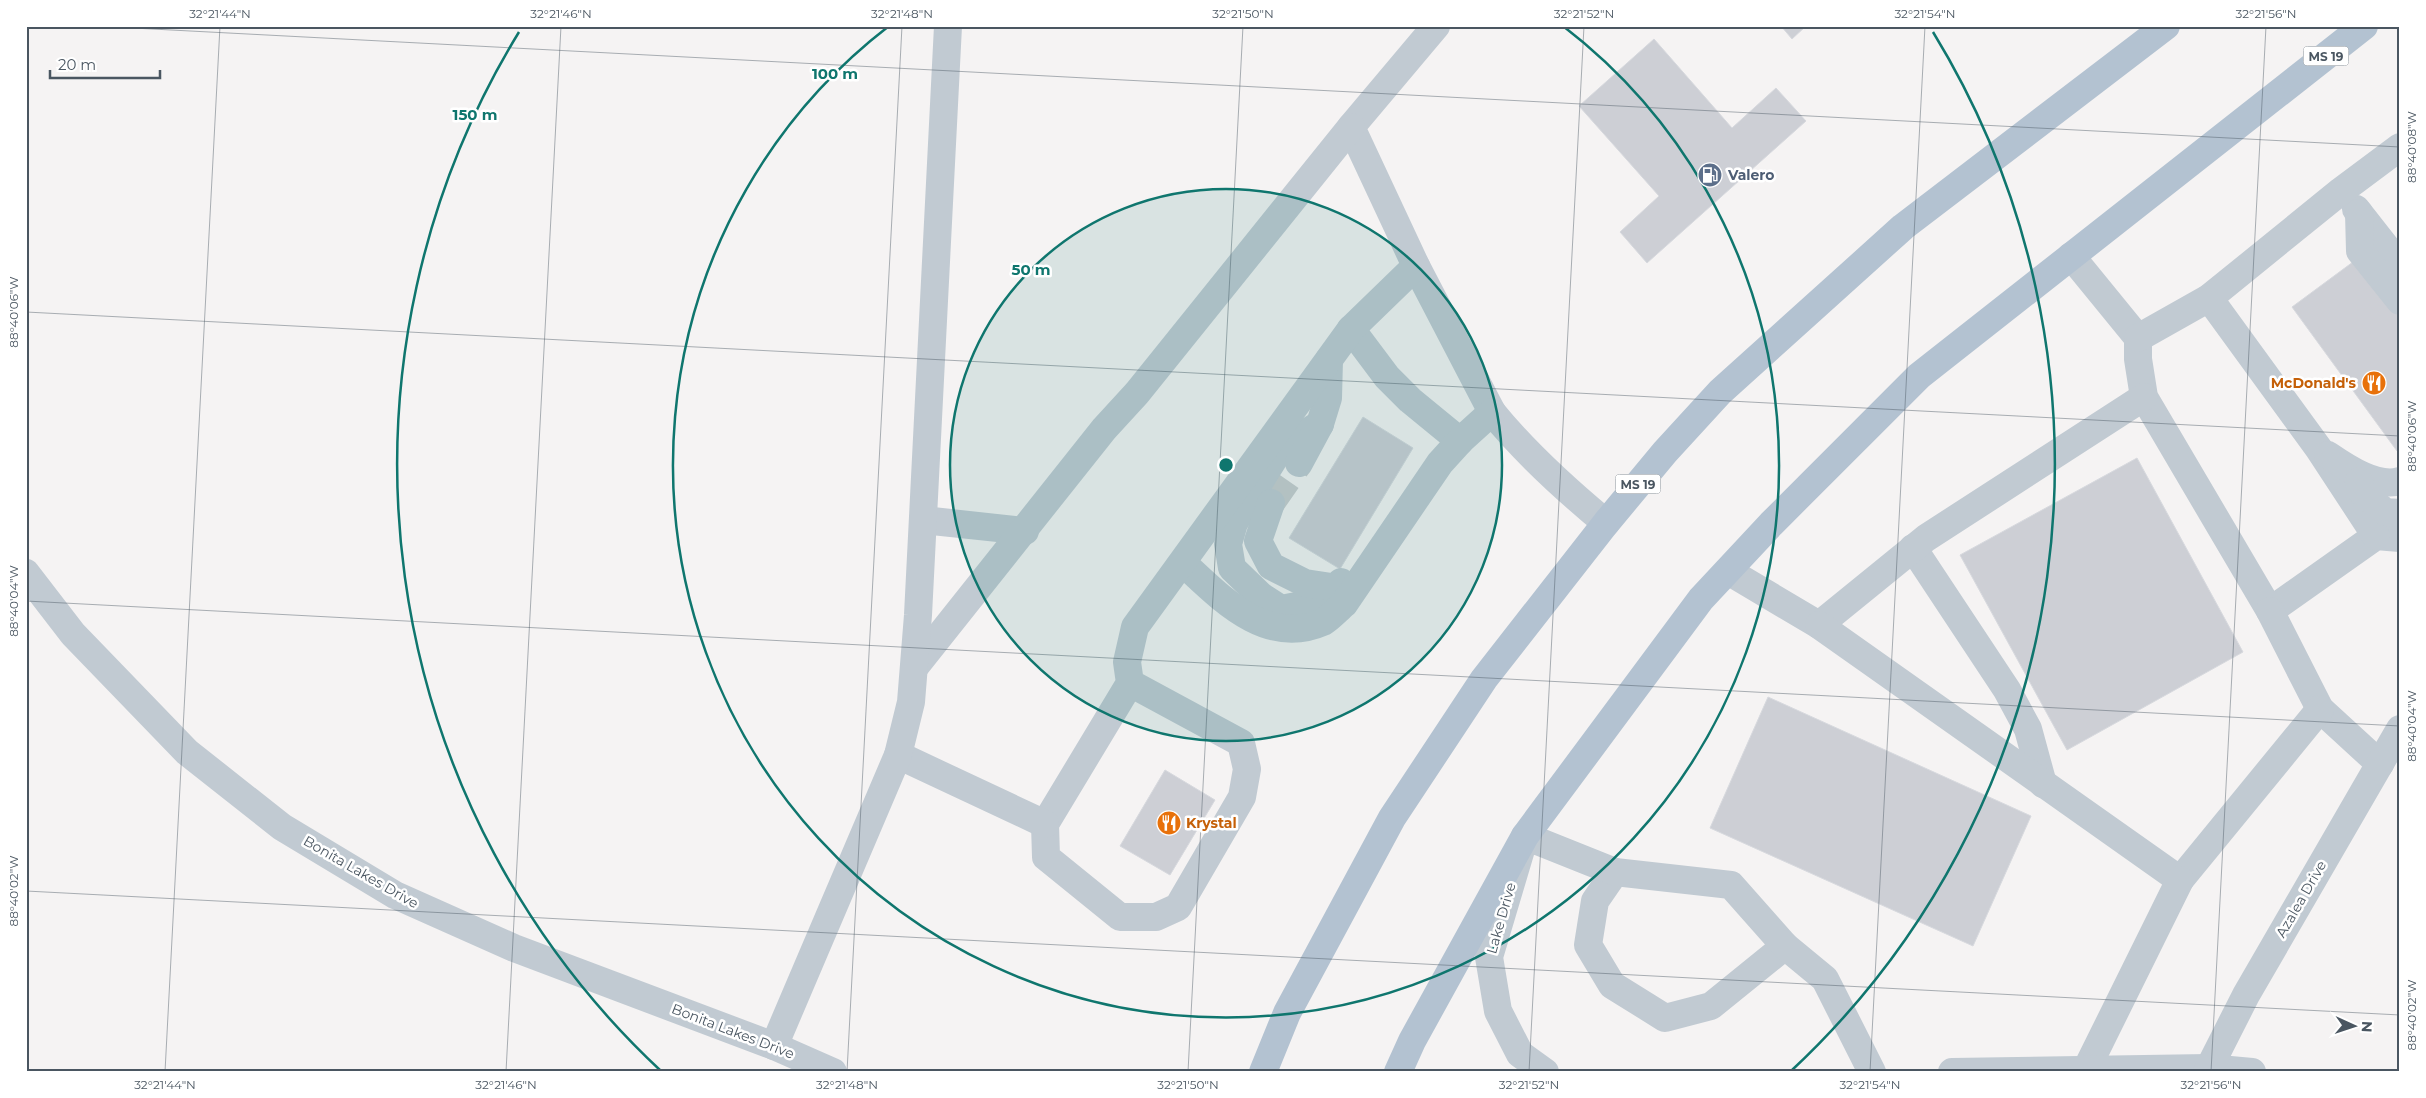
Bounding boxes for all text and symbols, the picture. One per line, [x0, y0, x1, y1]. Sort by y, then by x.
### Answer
text: 32°21'44"N [189, 6, 251, 21]
text: 32°21'46"N [530, 6, 592, 21]
text: 32°21'48"N [871, 6, 933, 21]
text: 32°21'50"N [1212, 6, 1274, 21]
text: 32°21'52"N [1554, 6, 1614, 21]
text: 32°21'54"N [1894, 6, 1956, 21]
text: 32°21'56"N [2236, 6, 2296, 21]
road number: MS 19 [2304, 46, 2348, 66]
scale bar [50, 48, 160, 80]
text: 20 m [58, 55, 96, 74]
text: 100 m [812, 64, 858, 83]
text: 150 m [453, 105, 497, 124]
text: 88°40'08"W [2404, 111, 2419, 183]
fuel station icon: Valero [1697, 162, 1723, 188]
place label: Valero [1727, 166, 1774, 184]
text: 50 m [1011, 260, 1051, 279]
text: 88°40'06"W [6, 276, 21, 348]
restaurant icon: McDonald's [2361, 370, 2387, 396]
place label: McDonald's [2271, 374, 2357, 392]
text: 88°40'06"W [2404, 400, 2419, 472]
centre of rings [1217, 456, 1235, 474]
road number: MS 19 [1616, 474, 1660, 494]
text: 88°40'04"W [6, 565, 21, 637]
text: 88°40'04"W [2404, 690, 2419, 762]
restaurant icon: Krystal [1156, 810, 1182, 836]
place label: Krystal [1186, 814, 1237, 832]
street label: Bonita Lakes Drive [300, 832, 422, 912]
text: 88°40'02"W [6, 856, 21, 926]
street label: Azalea Drive [2272, 857, 2330, 941]
street label: Lake Drive [1482, 880, 1520, 956]
text: 88°40'02"W [2404, 980, 2419, 1050]
street label: Bonita Lakes Drive [669, 999, 797, 1063]
north arrow [2328, 1000, 2378, 1050]
text: N [2358, 1021, 2376, 1033]
text: 32°21'44"N [134, 1077, 196, 1092]
text: 32°21'46"N [475, 1077, 537, 1092]
text: 32°21'48"N [816, 1077, 878, 1092]
text: 32°21'50"N [1157, 1077, 1219, 1092]
text: 32°21'52"N [1499, 1077, 1559, 1092]
text: 32°21'54"N [1839, 1077, 1901, 1092]
text: 32°21'56"N [2181, 1077, 2241, 1092]

